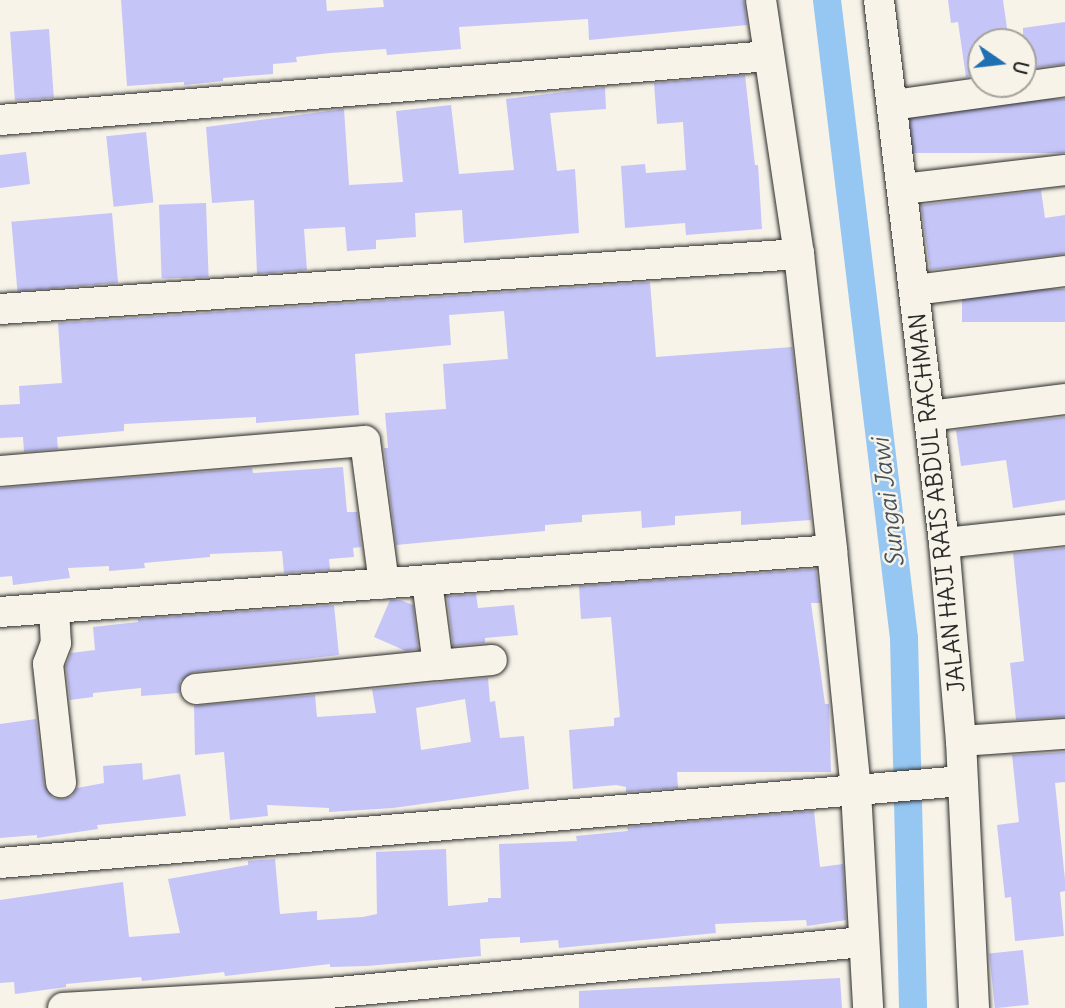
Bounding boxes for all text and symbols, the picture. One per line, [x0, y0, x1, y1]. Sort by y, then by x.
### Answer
north arrow [967, 28, 1037, 98]
text: U [1007, 58, 1034, 77]
street label: JALAN HAJI RAIS ABDUL RACHMAN [903, 312, 971, 694]
water label: Sungai Jawi [866, 437, 910, 569]

